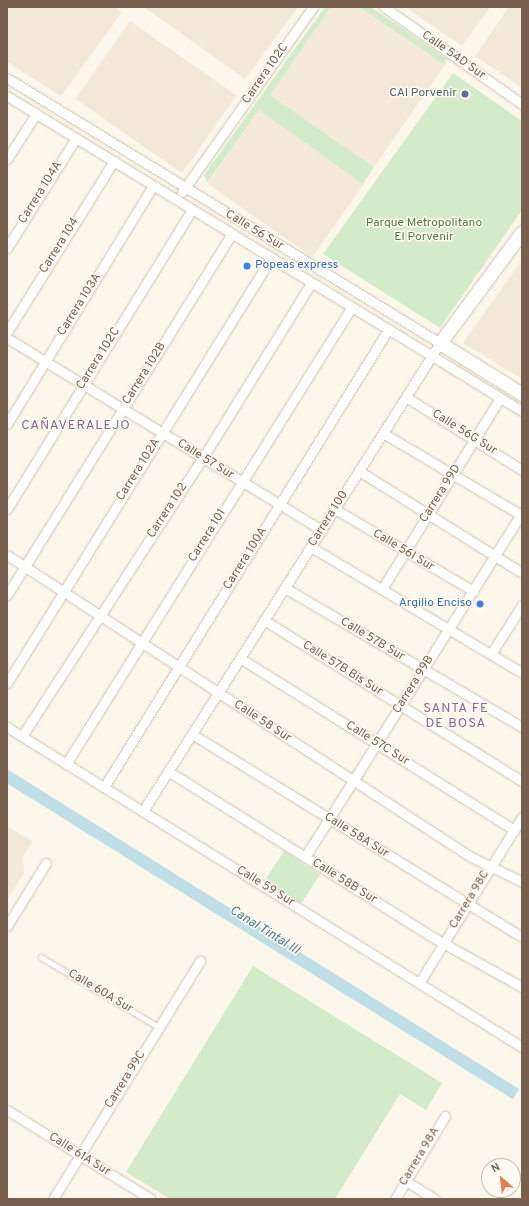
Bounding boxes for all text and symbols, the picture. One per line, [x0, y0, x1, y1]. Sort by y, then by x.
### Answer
street label: Calle 54D Sur [418, 29, 488, 83]
street label: Carrera 102C [240, 41, 292, 107]
place label: CAI Porvenir [389, 87, 457, 101]
marker: CAI Porvenir [460, 89, 470, 99]
street label: Carrera 104A [16, 159, 66, 227]
street label: Calle 56 Sur [222, 208, 286, 254]
street label: Carrera 104 [37, 215, 83, 277]
park label: Parque Metropolitano El Porvenir [366, 217, 482, 245]
place label: Popeas express [255, 259, 338, 273]
marker: Popeas express [242, 261, 252, 271]
street label: Carrera 103A [55, 271, 105, 339]
street label: Carrera 102C [74, 325, 124, 393]
street label: Carrera 102B [120, 340, 170, 408]
street label: Calle 56G Sur [429, 407, 499, 459]
district label: CAÑAVERALEJO [21, 418, 131, 434]
street label: Carrera 102A [114, 436, 164, 504]
street label: Calle 57 Sur [174, 437, 236, 483]
street label: Carrera 99D [417, 462, 465, 526]
street label: Carrera 102 [145, 481, 191, 541]
street label: Carrera 100 [306, 488, 352, 550]
street label: Carrera 101 [186, 507, 230, 565]
street label: Carrera 100A [221, 525, 271, 593]
street label: Calle 56I Sur [370, 527, 436, 575]
place label: Argilio Enciso [399, 597, 472, 611]
marker: Argilio Enciso [475, 599, 485, 609]
street label: Calle 57B Sur [337, 615, 407, 665]
street label: Calle 57B Bis Sur [299, 639, 385, 699]
street label: Carrera 99B [391, 653, 437, 717]
street label: Calle 58 Sur [230, 698, 294, 746]
district label: SANTA FE DE BOSA [423, 702, 489, 733]
street label: Calle 57C Sur [343, 719, 411, 769]
street label: Calle 58A Sur [321, 810, 391, 862]
street label: Calle 58B Sur [309, 856, 379, 908]
street label: Calle 59 Sur [233, 863, 297, 911]
street label: Carrera 98C [447, 868, 493, 932]
water label: Canal Tintal III [226, 903, 302, 959]
street label: Calle 60A Sur [65, 967, 135, 1017]
street label: Carrera 99C [103, 1048, 149, 1112]
street label: Carrera 98A [397, 1125, 443, 1189]
street label: Calle 61A Sur [45, 1130, 113, 1180]
north arrow [481, 1158, 521, 1198]
text: N [489, 1160, 503, 1176]

